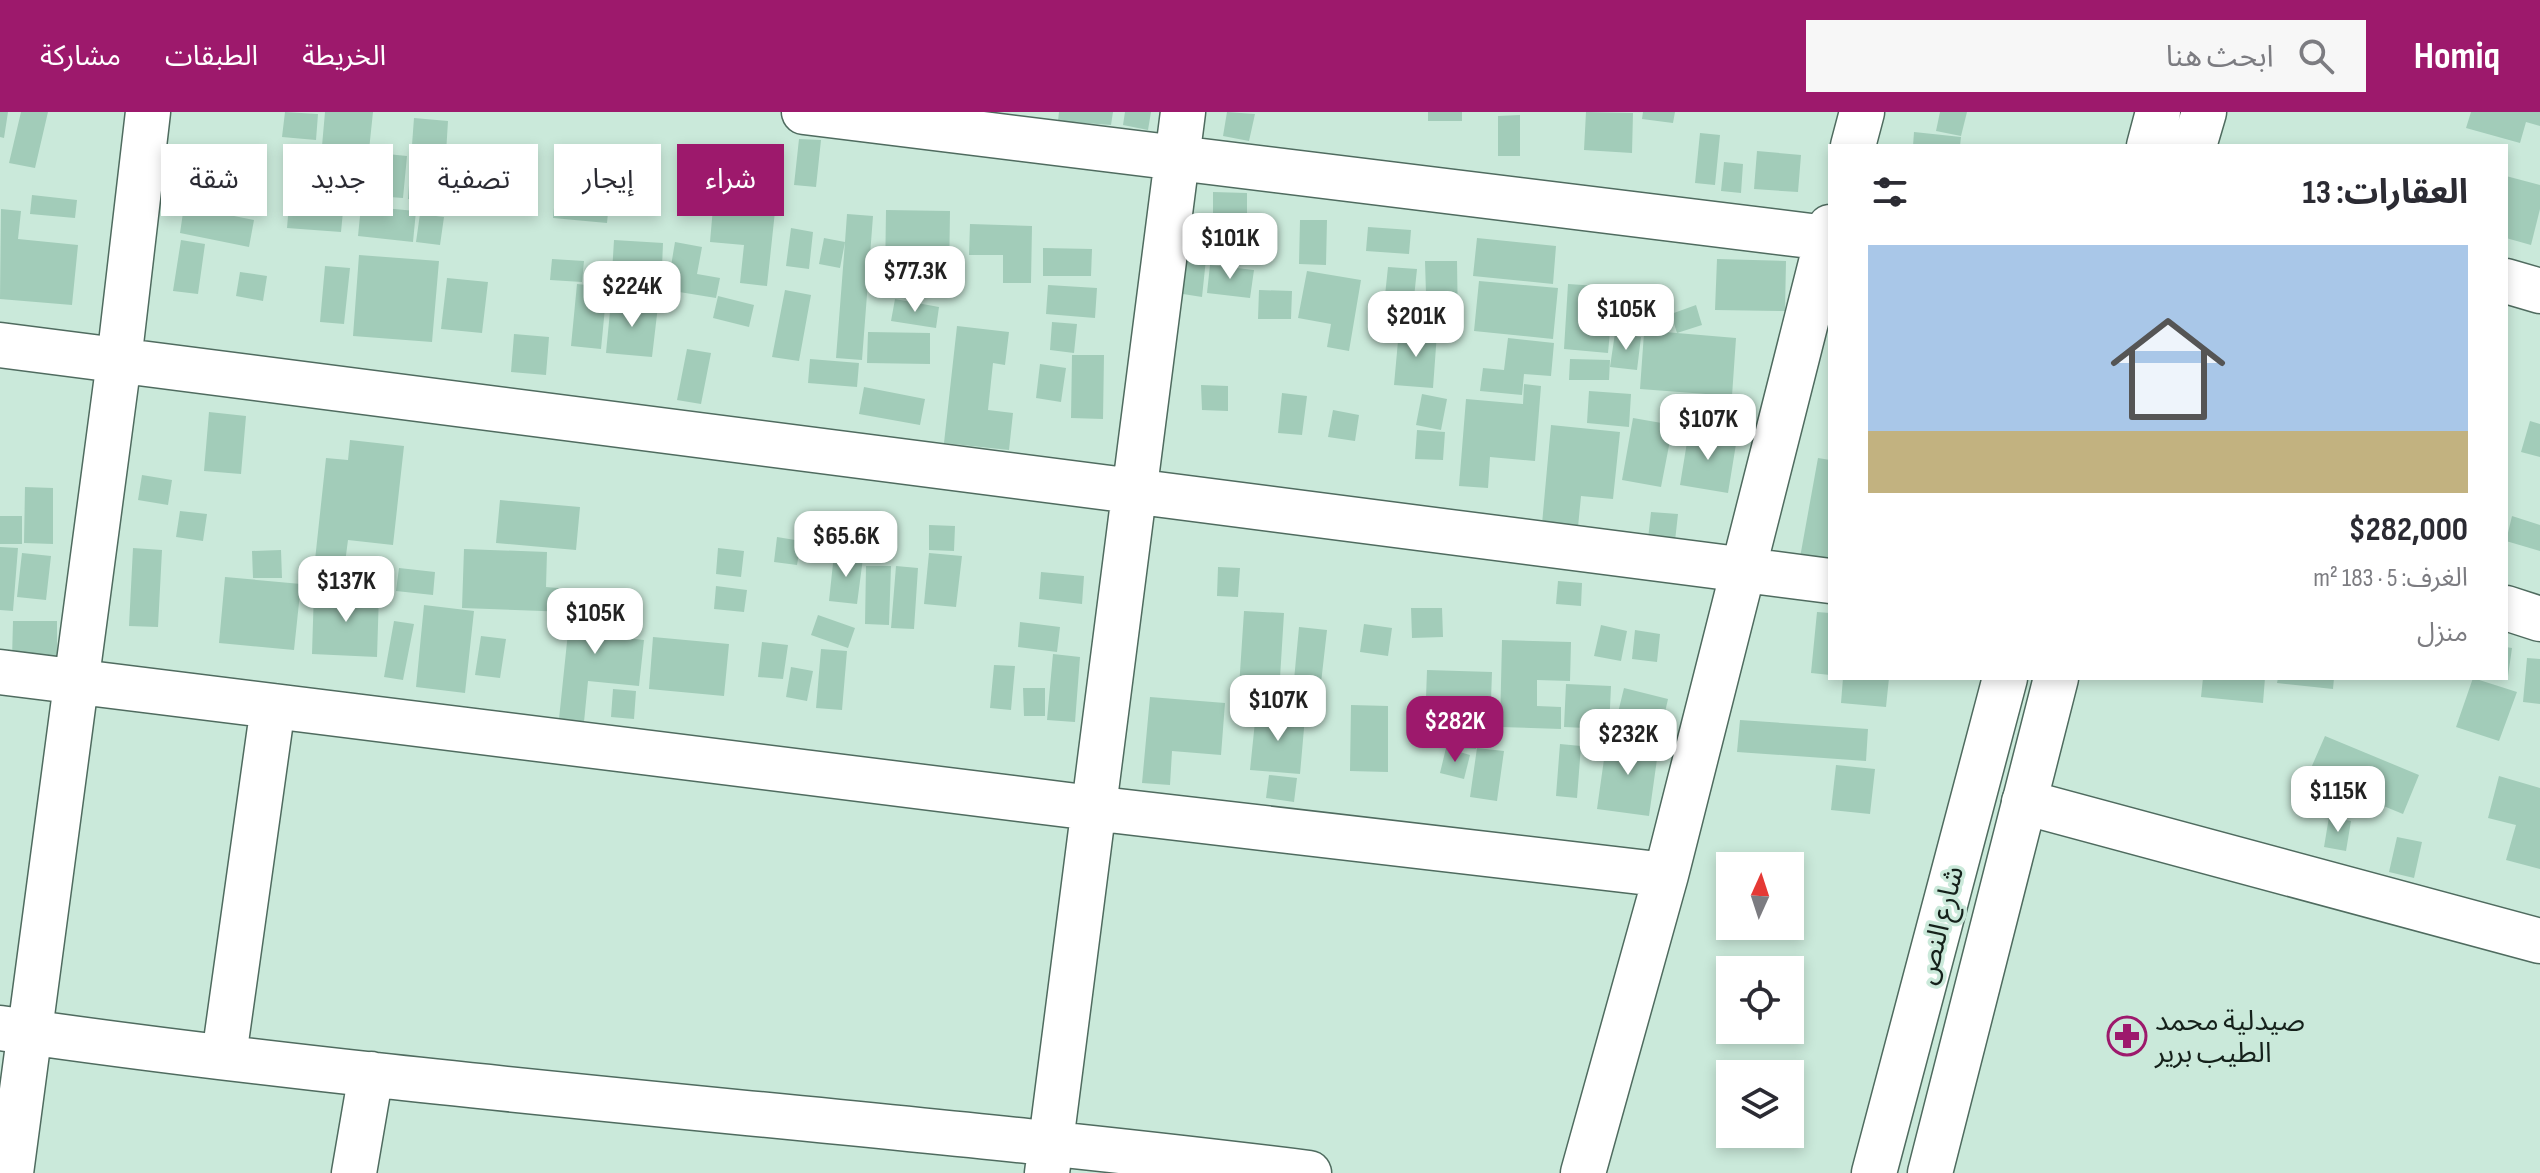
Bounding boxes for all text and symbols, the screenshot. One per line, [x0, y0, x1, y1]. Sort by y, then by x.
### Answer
search box [1806, 20, 2366, 92]
icon: search [2294, 34, 2338, 78]
text: Homiq [2414, 34, 2500, 79]
text: ابحث هنا [2166, 39, 2274, 75]
text: مشاركة [40, 40, 121, 73]
text: الطبقات [165, 40, 258, 73]
text: الخريطة [302, 40, 386, 73]
chip: شقة [161, 144, 267, 216]
chip: جديد [283, 144, 393, 216]
chip: تصفية [409, 144, 538, 216]
chip: إيجار [554, 144, 661, 216]
chip: شراء [677, 144, 784, 216]
icon: filters [1868, 170, 1912, 214]
text: العقارات: 13 [2302, 172, 2468, 213]
pin: $101K [1174, 213, 1286, 281]
text: $101K [1200, 223, 1260, 254]
pin: $77.3K [850, 246, 980, 314]
text: $77.3K [883, 256, 947, 287]
pin: $224K [576, 261, 688, 329]
text: $224K [602, 271, 662, 302]
pin: $105K [1570, 284, 1682, 352]
pin: $201K [1360, 291, 1472, 359]
text: $105K [1596, 294, 1656, 325]
icon: home [2096, 297, 2240, 441]
text: $201K [1386, 301, 1446, 332]
pin: $107K [1652, 394, 1764, 462]
text: $107K [1678, 404, 1738, 435]
text: $282,000 [2348, 509, 2468, 550]
pin: $65.6K [781, 511, 911, 579]
text: $65.6K [812, 521, 880, 552]
pin: $137K [290, 556, 402, 624]
text: الغرف: 5 · 183 m² [2313, 563, 2468, 594]
text: $137K [316, 566, 376, 597]
pin: $105K [539, 588, 651, 656]
text: $105K [565, 598, 625, 629]
text: منزل [2417, 618, 2468, 649]
pin: $107K [1222, 675, 1334, 743]
text: $107K [1248, 685, 1308, 716]
pin: $282K [1399, 696, 1511, 764]
text: $282K [1424, 706, 1486, 737]
pin: $232K [1572, 709, 1684, 777]
text: $232K [1598, 719, 1658, 750]
pin: $115K [2282, 766, 2394, 834]
text: $115K [2309, 776, 2367, 807]
north arrow [1716, 852, 1804, 940]
map controls [1716, 852, 1804, 1148]
street label: شارع النص [1910, 863, 1974, 989]
button: locate [1716, 956, 1804, 1044]
place label: صيدلية محمد الطيب برير [2154, 1005, 2305, 1070]
pharmacy icon: صيدلية محمد الطيب برير [2106, 1015, 2148, 1057]
button: layers [1716, 1060, 1804, 1148]

